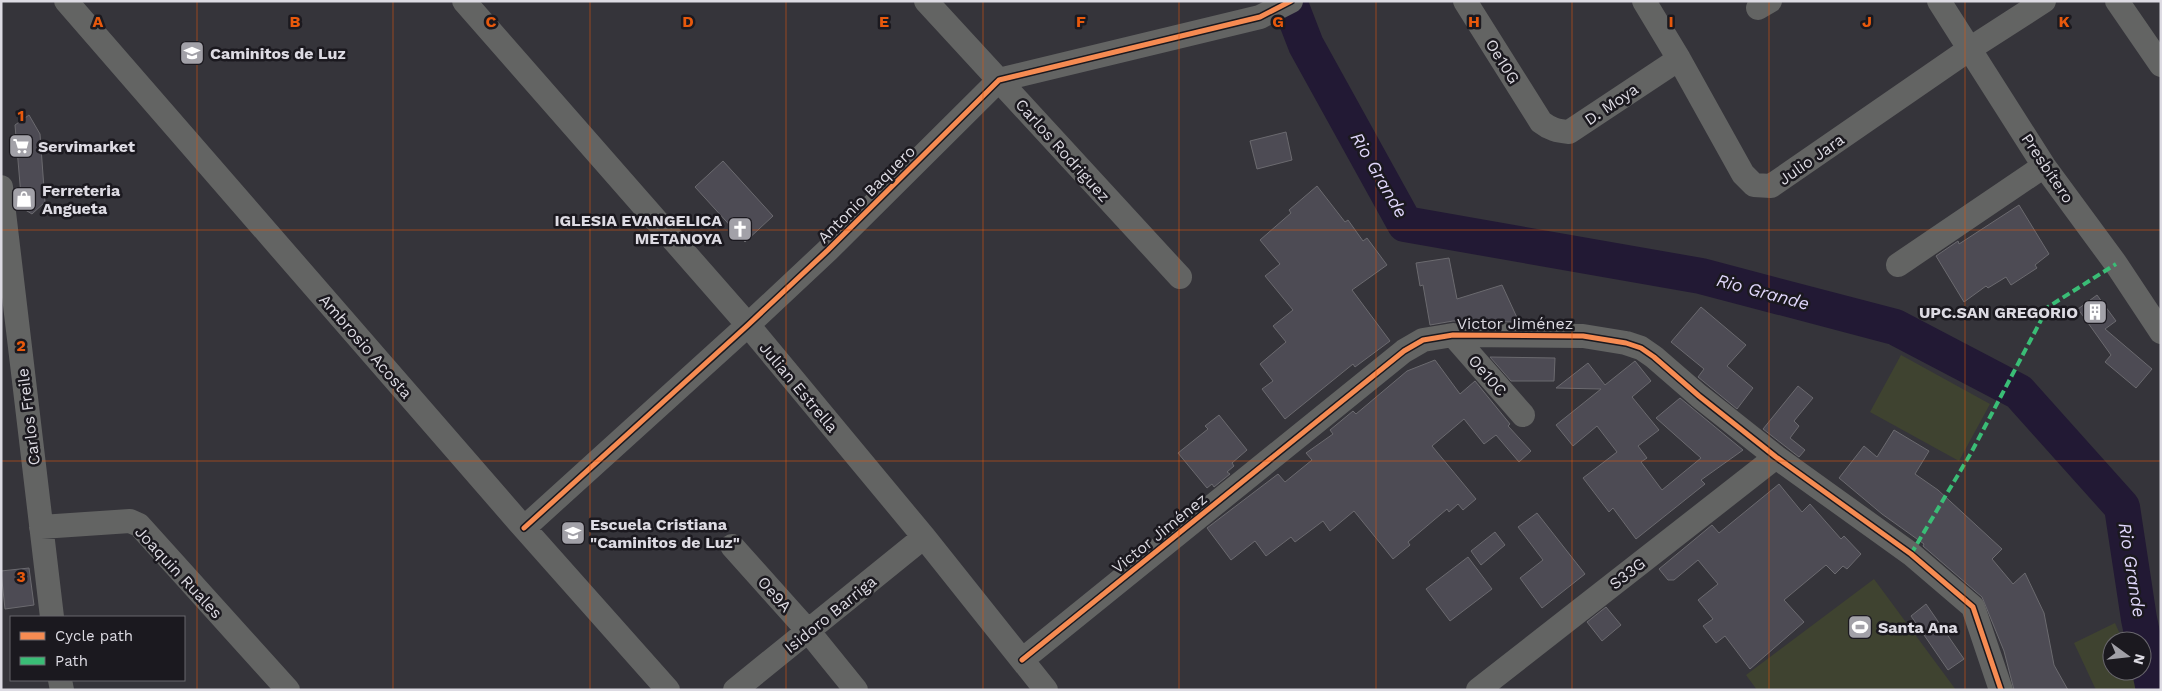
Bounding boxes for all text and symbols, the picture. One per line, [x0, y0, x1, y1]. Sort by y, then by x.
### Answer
text: A [93, 12, 104, 31]
text: B [290, 12, 301, 31]
text: C [486, 12, 497, 31]
text: D [682, 12, 694, 31]
text: E [879, 12, 889, 31]
text: F [1076, 12, 1086, 31]
text: G [1272, 12, 1284, 31]
text: H [1468, 12, 1480, 31]
text: I [1668, 12, 1674, 31]
text: J [1862, 12, 1872, 31]
text: K [2058, 12, 2070, 31]
street label: Oe10G [1482, 35, 1524, 87]
school or university icon: Caminitos de Luz [179, 40, 205, 66]
place label: Caminitos de Luz [210, 44, 346, 63]
street label: D. Moya [1581, 80, 1642, 129]
street label: Carlos Rodriguez [1011, 95, 1114, 206]
text: 1 [18, 106, 24, 125]
water label: Rio Grande [1346, 128, 1412, 221]
street label: Julio Jara [1775, 130, 1848, 189]
street label: Presbítero [2017, 130, 2078, 207]
supermarket icon: Servimarket [8, 133, 34, 159]
place label: Servimarket [38, 137, 135, 156]
street label: Antonio Baquero [814, 142, 919, 247]
place label: Ferreteria Angueta [42, 181, 121, 218]
shop icon: Ferreteria Angueta [11, 186, 37, 212]
place label: IGLESIA EVANGELICA METANOYA [554, 211, 722, 248]
church icon: IGLESIA EVANGELICA METANOYA [727, 216, 753, 242]
water label: Rio Grande [1714, 269, 1812, 314]
street label: Ambrosio Acosta [315, 290, 416, 402]
building icon: UPC.SAN GREGORIO [2082, 299, 2108, 325]
place label: UPC.SAN GREGORIO [1919, 303, 2078, 322]
street label: Victor Jiménez [1457, 314, 1573, 333]
text: 2 [16, 336, 26, 355]
street label: Julian Estrella [755, 338, 842, 436]
street label: Oe10C [1465, 351, 1511, 400]
street label: Carlos Freile [13, 367, 44, 467]
street label: Victor Jiménez [1108, 489, 1211, 577]
place label: Escuela Cristiana "Caminitos de Luz" [590, 515, 740, 552]
school or university icon: Escuela Cristiana "Caminitos de Luz" [560, 520, 586, 546]
water label: Rio Grande [2115, 521, 2150, 619]
street label: Joaquin Ruales [131, 522, 226, 622]
street label: S33G [1606, 553, 1649, 593]
text: 3 [16, 567, 26, 586]
street label: Isidoro Barriga [781, 572, 880, 657]
street label: Oe9A [754, 573, 796, 616]
sports icon: Santa Ana [1847, 614, 1873, 640]
legend [10, 616, 185, 681]
place label: Santa Ana [1878, 618, 1959, 637]
text: Cycle path [55, 627, 133, 645]
north arrow [2102, 631, 2152, 681]
text: Path [55, 652, 88, 670]
text: N [2130, 652, 2149, 666]

